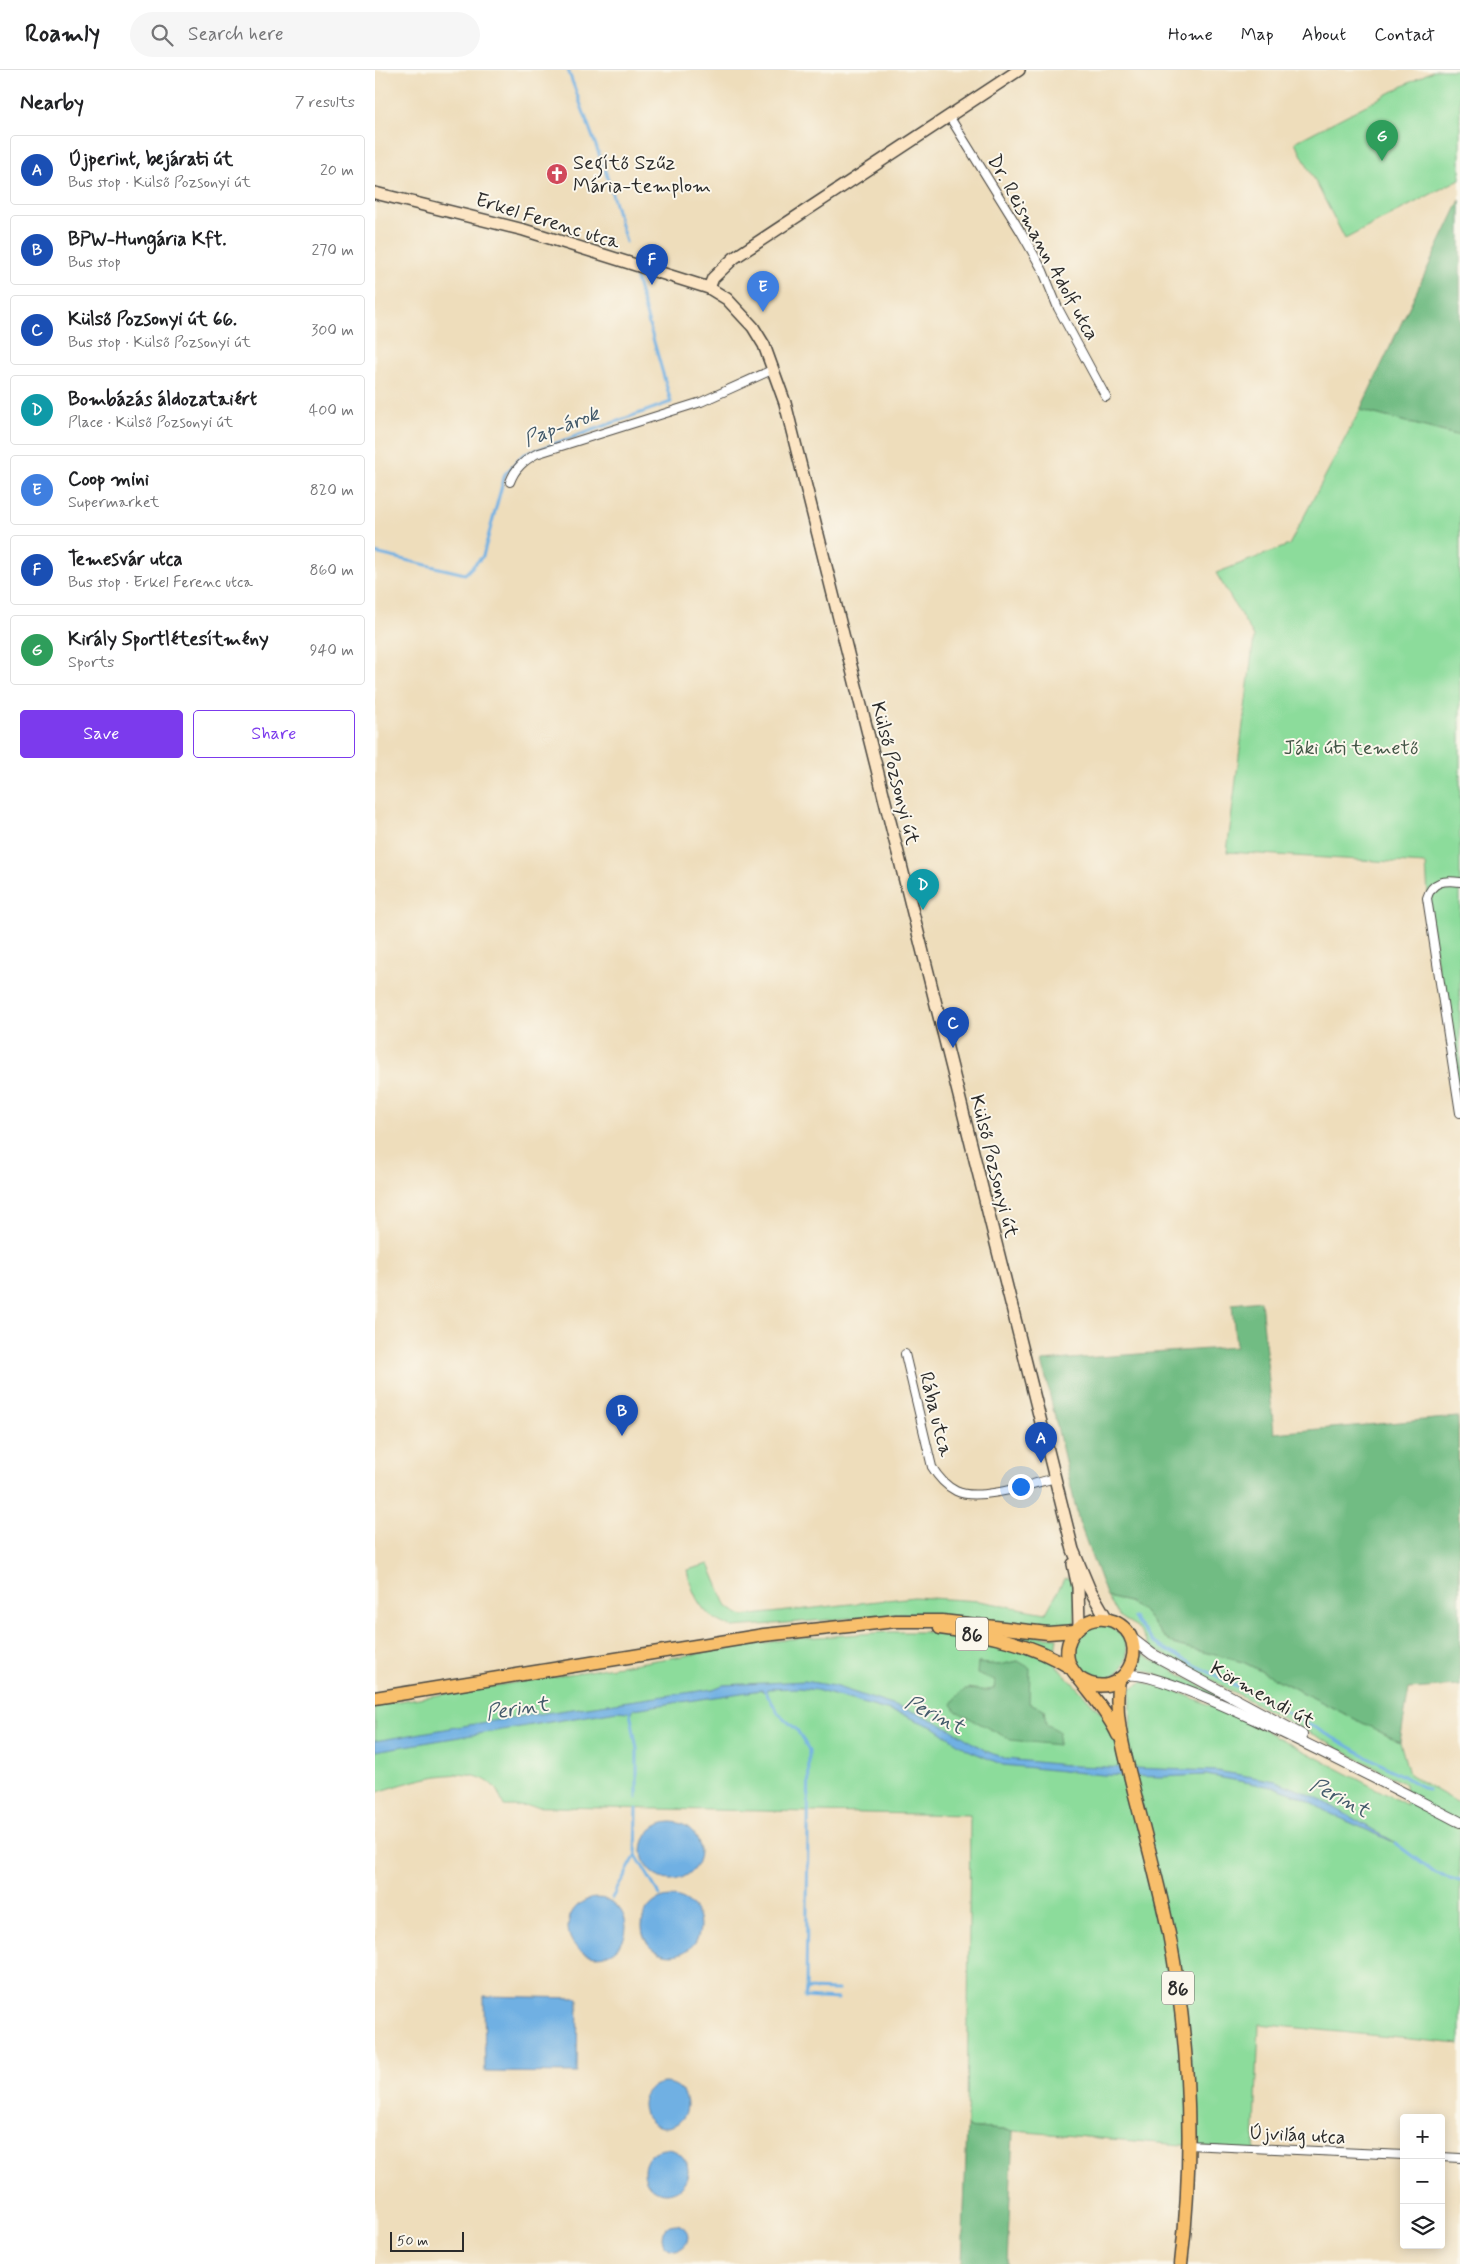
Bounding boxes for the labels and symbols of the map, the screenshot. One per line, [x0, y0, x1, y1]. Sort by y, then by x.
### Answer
pin: G [1366, 120, 1398, 161]
place label: Segítő Szűz Mária-templom [573, 150, 711, 200]
street label: Dr. Reismann Adolf utca [980, 150, 1105, 346]
church icon: Segítő Szűz Mária-templom [545, 162, 569, 186]
street label: Erkel Ferenc utca [472, 187, 624, 257]
pin: F [636, 244, 668, 285]
pin: E [747, 271, 779, 312]
water label: Pap-árok [520, 399, 604, 454]
street label: Külső Pozsonyi út [864, 699, 925, 848]
park label: Jáki úti temető [1283, 735, 1419, 762]
pin: D [907, 869, 939, 910]
pin: C [937, 1007, 969, 1048]
street label: Külső Pozsonyi út [963, 1092, 1024, 1241]
street label: Rába utca [912, 1369, 959, 1461]
pin: B [606, 1395, 638, 1436]
pin: A [1025, 1422, 1057, 1463]
your location [1008, 1474, 1034, 1500]
road number: 86 [956, 1618, 988, 1650]
street label: Körmendi út [1205, 1655, 1320, 1735]
water label: Perint [900, 1689, 970, 1742]
water label: Perint [484, 1690, 552, 1728]
water label: Perint [1305, 1771, 1375, 1825]
road number: 86 [1162, 1972, 1194, 2005]
street label: Újvilág utca [1248, 2119, 1346, 2152]
scale bar [390, 2229, 464, 2252]

